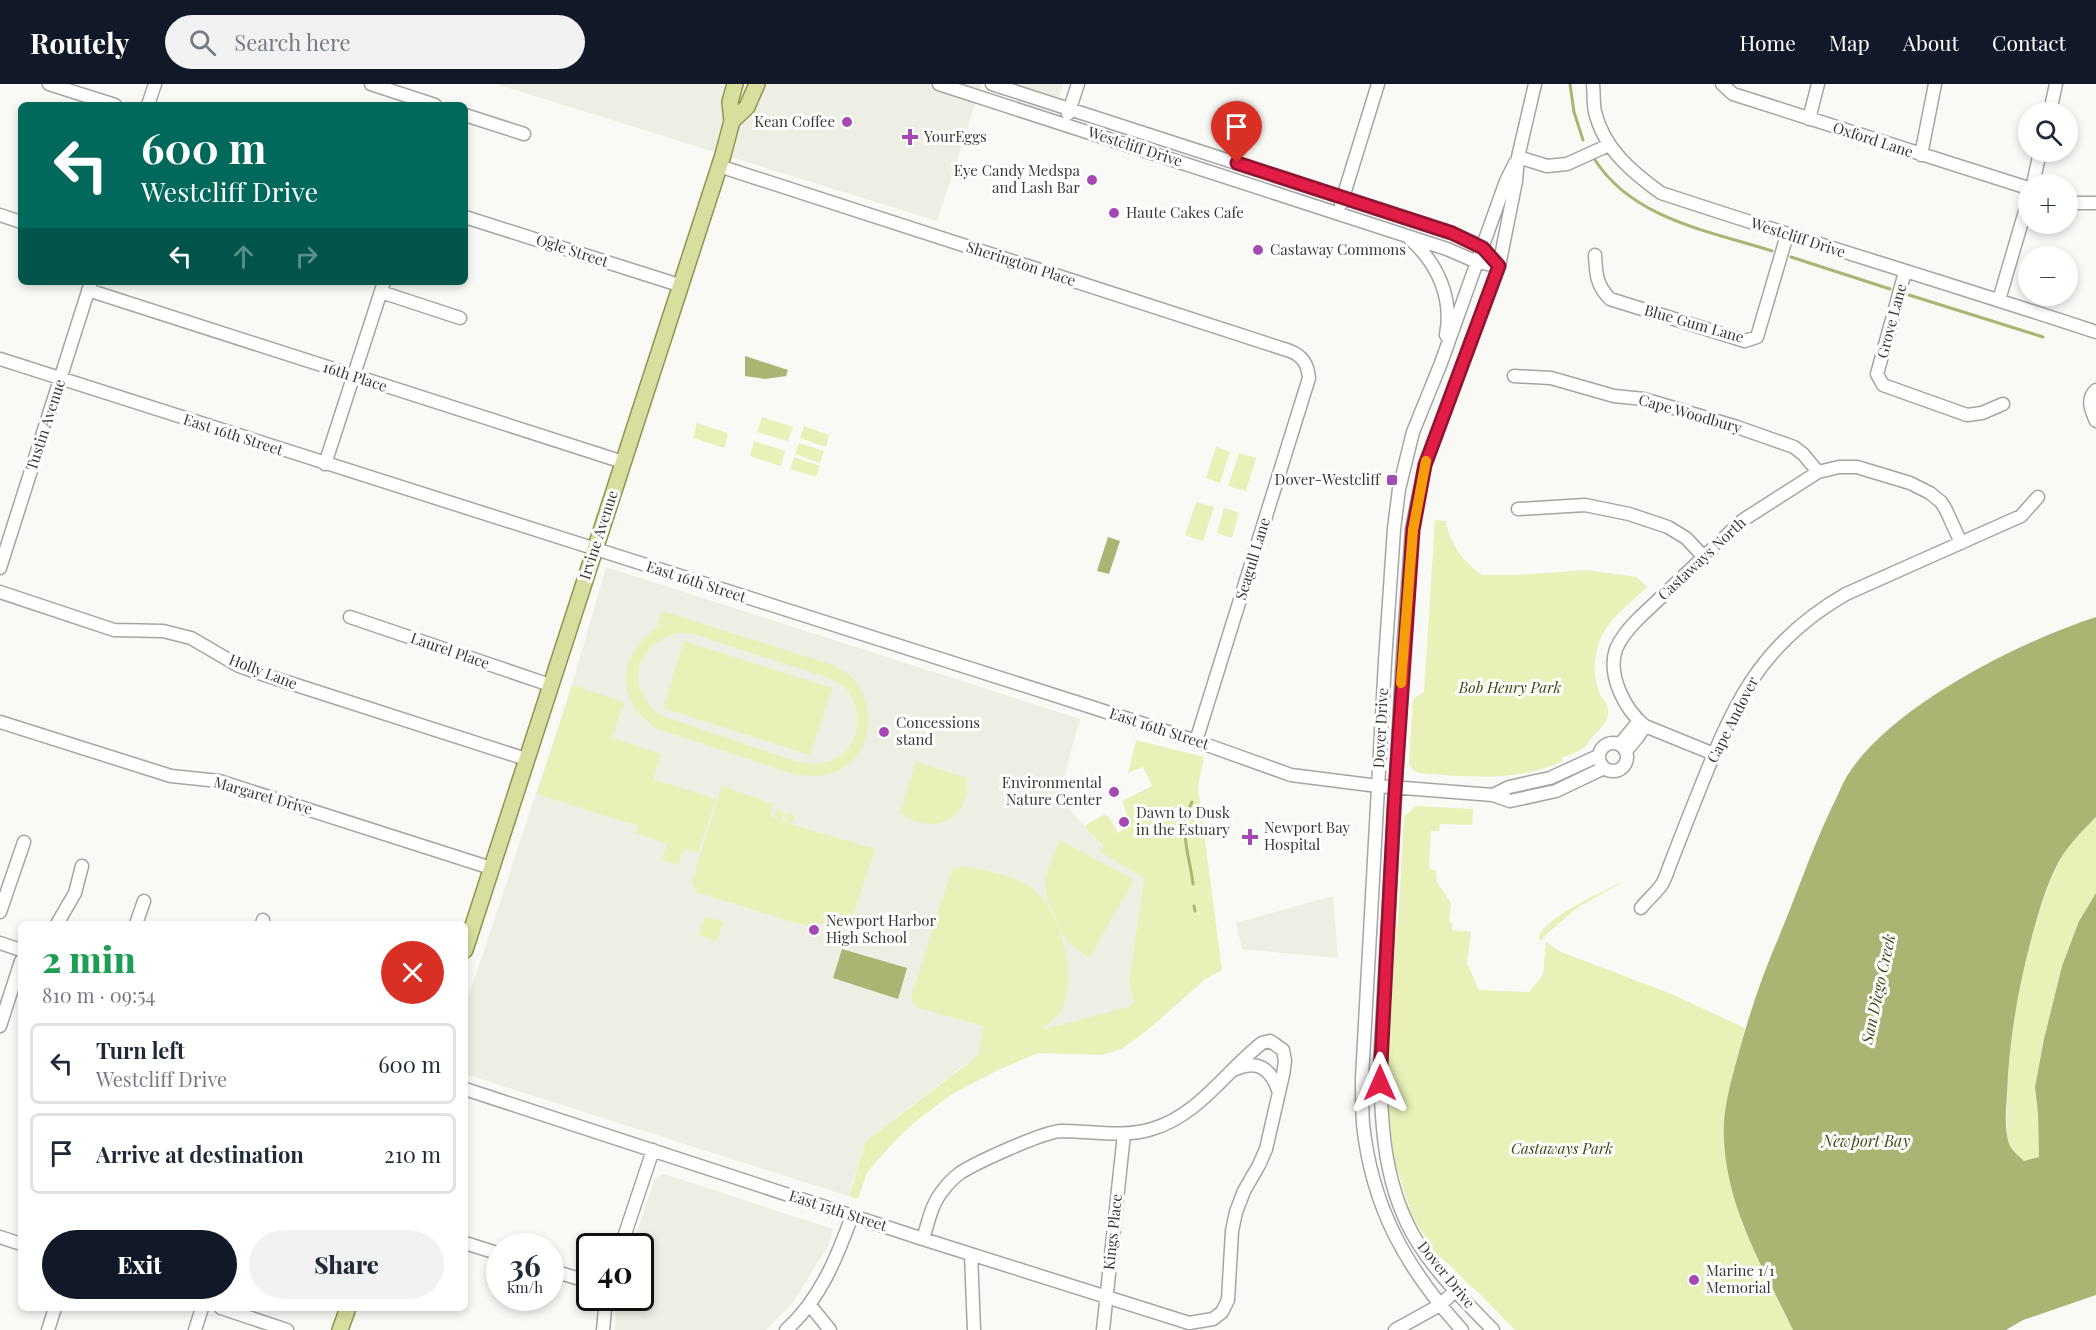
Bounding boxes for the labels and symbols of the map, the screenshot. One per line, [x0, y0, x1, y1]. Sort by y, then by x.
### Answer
pin [1211, 101, 1262, 163]
place label: Kean Coffee [754, 111, 835, 131]
marker: Kean Coffee [840, 115, 854, 129]
street label: Oxford Lane [1831, 117, 1916, 161]
street label: Westcliff Drive [1084, 121, 1185, 171]
place label: YourEggs [923, 126, 987, 146]
marker: YourEggs [901, 128, 919, 146]
place label: Eye Candy Medspa and Lash Bar [954, 160, 1081, 197]
marker: Eye Candy Medspa and Lash Bar [1085, 173, 1099, 187]
place label: Haute Cakes Cafe [1126, 202, 1244, 222]
marker: Haute Cakes Cafe [1107, 206, 1121, 220]
street label: Westcliff Drive [1747, 212, 1848, 262]
street label: Ogle Street [534, 229, 612, 271]
street label: Sherington Place [964, 236, 1079, 290]
place label: Castaway Commons [1270, 239, 1406, 259]
marker: Castaway Commons [1251, 243, 1265, 257]
street label: Grove Lane [1871, 281, 1911, 360]
street label: Blue Gum Lane [1642, 299, 1746, 347]
street label: 16th Place [321, 356, 390, 396]
street label: Tustin Avenue [21, 376, 69, 473]
street label: Cape Woodbury [1636, 389, 1745, 437]
street label: East 16th Street [181, 409, 286, 460]
place label: Dover-Westcliff [1275, 469, 1381, 489]
marker: Dover-Westcliff [1385, 473, 1399, 487]
street label: Irvine Avenue [574, 487, 622, 582]
street label: Castaways North [1653, 512, 1750, 604]
street label: Seagull Lane [1230, 515, 1274, 602]
street label: East 16th Street [644, 556, 749, 607]
street label: Laurel Place [408, 627, 492, 673]
street label: Holly Lane [226, 649, 300, 693]
street label: Cape Andover [1702, 673, 1763, 766]
park label: Bob Henry Park [1458, 677, 1561, 697]
street label: Dover Drive [1368, 687, 1392, 769]
street label: East 16th Street [1107, 703, 1212, 754]
place label: Concessions stand [896, 712, 980, 749]
marker: Concessions stand [877, 725, 891, 739]
street label: Margaret Drive [212, 771, 315, 819]
place label: Environmental Nature Center [1002, 772, 1102, 809]
marker: Environmental Nature Center [1107, 785, 1121, 799]
place label: Dawn to Dusk in the Estuary [1136, 802, 1231, 839]
marker: Dawn to Dusk in the Estuary [1117, 815, 1131, 829]
place label: Newport Bay Hospital [1264, 817, 1351, 854]
marker: Newport Bay Hospital [1241, 828, 1259, 846]
place label: Newport Harbor High School [826, 910, 937, 947]
marker: Newport Harbor High School [807, 923, 821, 937]
water label: San Diego Creek [1855, 932, 1899, 1047]
position arrow [1348, 1051, 1412, 1115]
water label: Newport Bay [1820, 1130, 1910, 1151]
park label: Castaways Park [1511, 1138, 1613, 1158]
street label: East 15th Street [787, 1185, 890, 1236]
street label: Kings Place [1098, 1193, 1126, 1271]
speed limit sign: 40 [576, 1233, 654, 1311]
street label: Dover Drive [1414, 1237, 1480, 1312]
place label: Marine 1/1 Memorial [1706, 1260, 1775, 1297]
marker: Marine 1/1 Memorial [1687, 1273, 1701, 1287]

